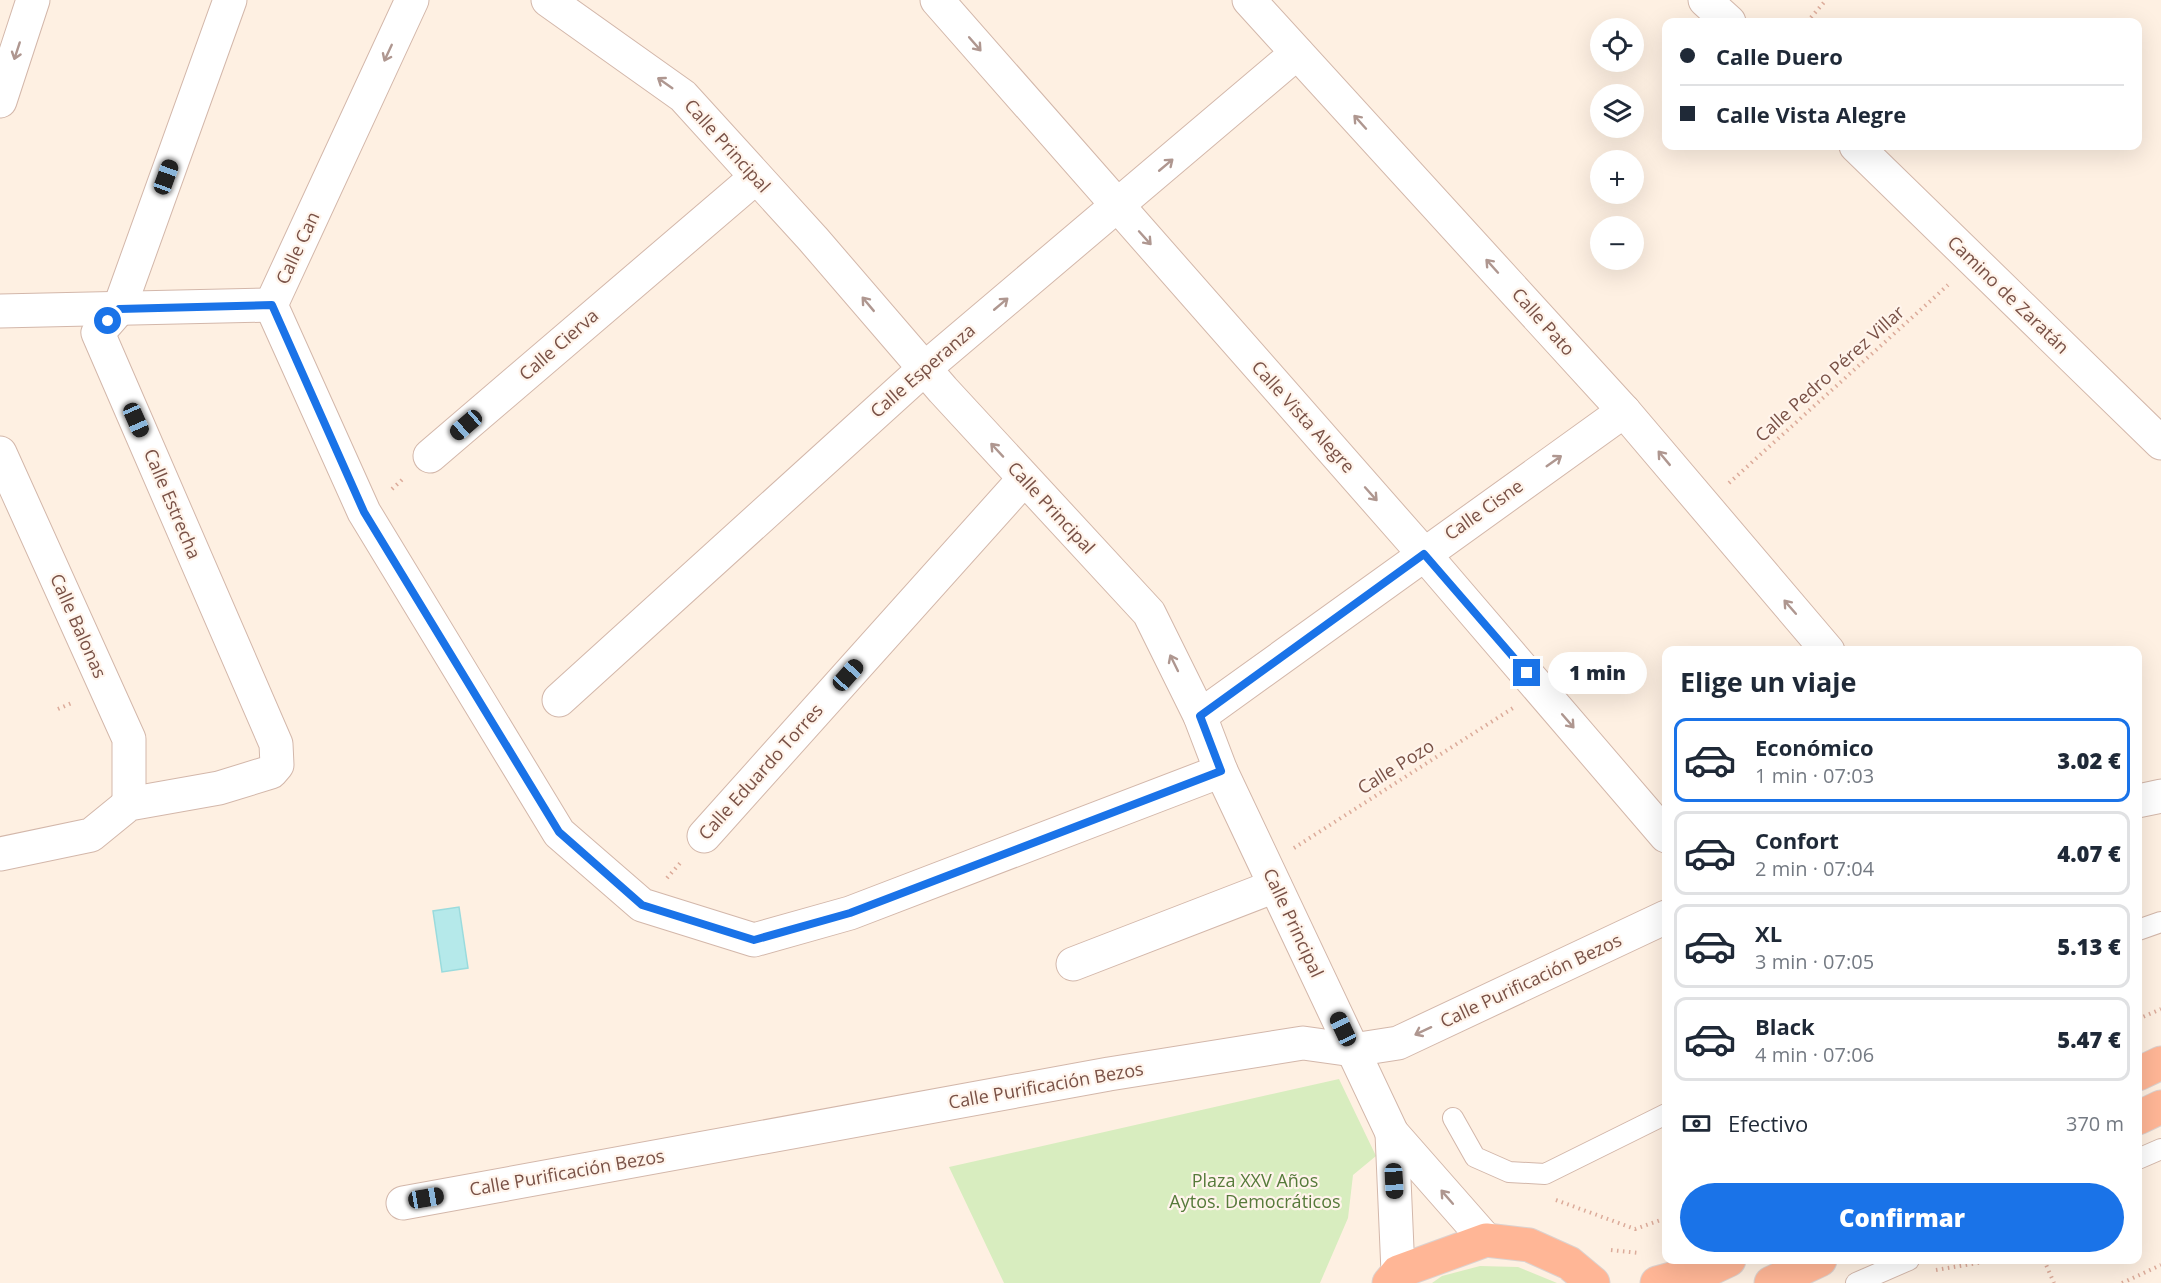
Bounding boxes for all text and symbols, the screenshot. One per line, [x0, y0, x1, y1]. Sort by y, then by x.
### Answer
map controls [1590, 18, 1644, 270]
button: locate [1590, 18, 1644, 72]
one-way arrow [968, 36, 982, 51]
one-way arrow [10, 41, 21, 60]
text: Calle Duero [1716, 41, 1843, 71]
one-way arrow [381, 44, 393, 62]
one-way arrow [658, 77, 674, 90]
button: layers [1590, 84, 1644, 138]
street label: Calle Principal [679, 94, 776, 197]
text: Calle Vista Alegre [1716, 99, 1906, 129]
one-way arrow [1353, 115, 1367, 130]
button: + [1590, 150, 1644, 204]
car [151, 157, 181, 197]
one-way arrow [1158, 158, 1173, 172]
street label: Calle Can [270, 207, 324, 288]
button: − [1590, 216, 1644, 270]
street label: Camino de Zaratán [1943, 230, 2075, 358]
one-way arrow [1138, 231, 1152, 246]
one-way arrow [1485, 259, 1499, 274]
street label: Calle Pato [1507, 282, 1581, 360]
one-way arrow [861, 297, 875, 312]
one-way arrow [993, 298, 1009, 311]
street label: Calle Pedro Pérez Villar [1749, 299, 1910, 447]
street label: Calle Cierva [514, 303, 603, 385]
route start [94, 307, 121, 334]
street label: Calle Esperanza [865, 318, 980, 423]
street label: Calle Vista Alegre [1247, 355, 1361, 478]
car [120, 400, 152, 440]
car [447, 406, 485, 444]
one-way arrow [990, 443, 1004, 458]
street label: Calle Estrecha [139, 445, 207, 562]
one-way arrow [1657, 450, 1670, 466]
one-way arrow [1545, 455, 1562, 467]
street label: Calle Principal [1003, 456, 1101, 559]
street label: Calle Cisne [1439, 473, 1528, 545]
one-way arrow [1364, 487, 1378, 502]
street label: Calle Balonas [45, 570, 113, 682]
one-way arrow [1783, 600, 1797, 615]
callout: 1 min [1548, 652, 1647, 694]
one-way arrow [1167, 655, 1179, 673]
car [829, 656, 867, 694]
route end [1513, 659, 1540, 686]
text: 1 min [1569, 659, 1626, 686]
text: Elige un viaje [1680, 663, 1856, 700]
street label: Calle Eduardo Torres [693, 698, 828, 844]
one-way arrow [1561, 713, 1575, 728]
text: Económico [1755, 732, 1874, 762]
street label: Calle Pozo [1353, 733, 1438, 799]
icon: car [1683, 733, 1737, 787]
text: 3.02 € [2057, 745, 2121, 775]
text: 1 min · 07:03 [1755, 762, 1874, 789]
text: Confort [1755, 825, 1839, 855]
icon: car [1683, 826, 1737, 880]
text: 4.07 € [2057, 838, 2121, 868]
text: 2 min · 07:04 [1755, 855, 1874, 882]
street label: Calle Principal [1258, 864, 1330, 981]
text: XL [1755, 918, 1782, 948]
icon: car [1683, 919, 1737, 973]
street label: Calle Purificación Bezos [1436, 927, 1625, 1033]
text: 5.13 € [2057, 931, 2121, 961]
text: 3 min · 07:05 [1755, 948, 1874, 975]
car [1327, 1009, 1359, 1049]
text: Black [1755, 1011, 1815, 1041]
icon: car [1683, 1012, 1737, 1066]
text: 5.47 € [2057, 1024, 2121, 1054]
one-way arrow [1415, 1026, 1433, 1038]
text: 4 min · 07:06 [1755, 1041, 1874, 1068]
street label: Calle Purificación Bezos [946, 1056, 1145, 1114]
icon: cash [1680, 1107, 1713, 1140]
text: Efectivo [1728, 1108, 1808, 1138]
text: 370 m [2066, 1110, 2124, 1137]
street label: Calle Purificación Bezos [467, 1143, 666, 1201]
car [1384, 1163, 1404, 1199]
park label: Plaza XXV Años Aytos. Democráticos [1169, 1168, 1341, 1213]
button: Confirmar [1680, 1183, 2124, 1252]
car [407, 1186, 445, 1210]
one-way arrow [1440, 1189, 1453, 1205]

